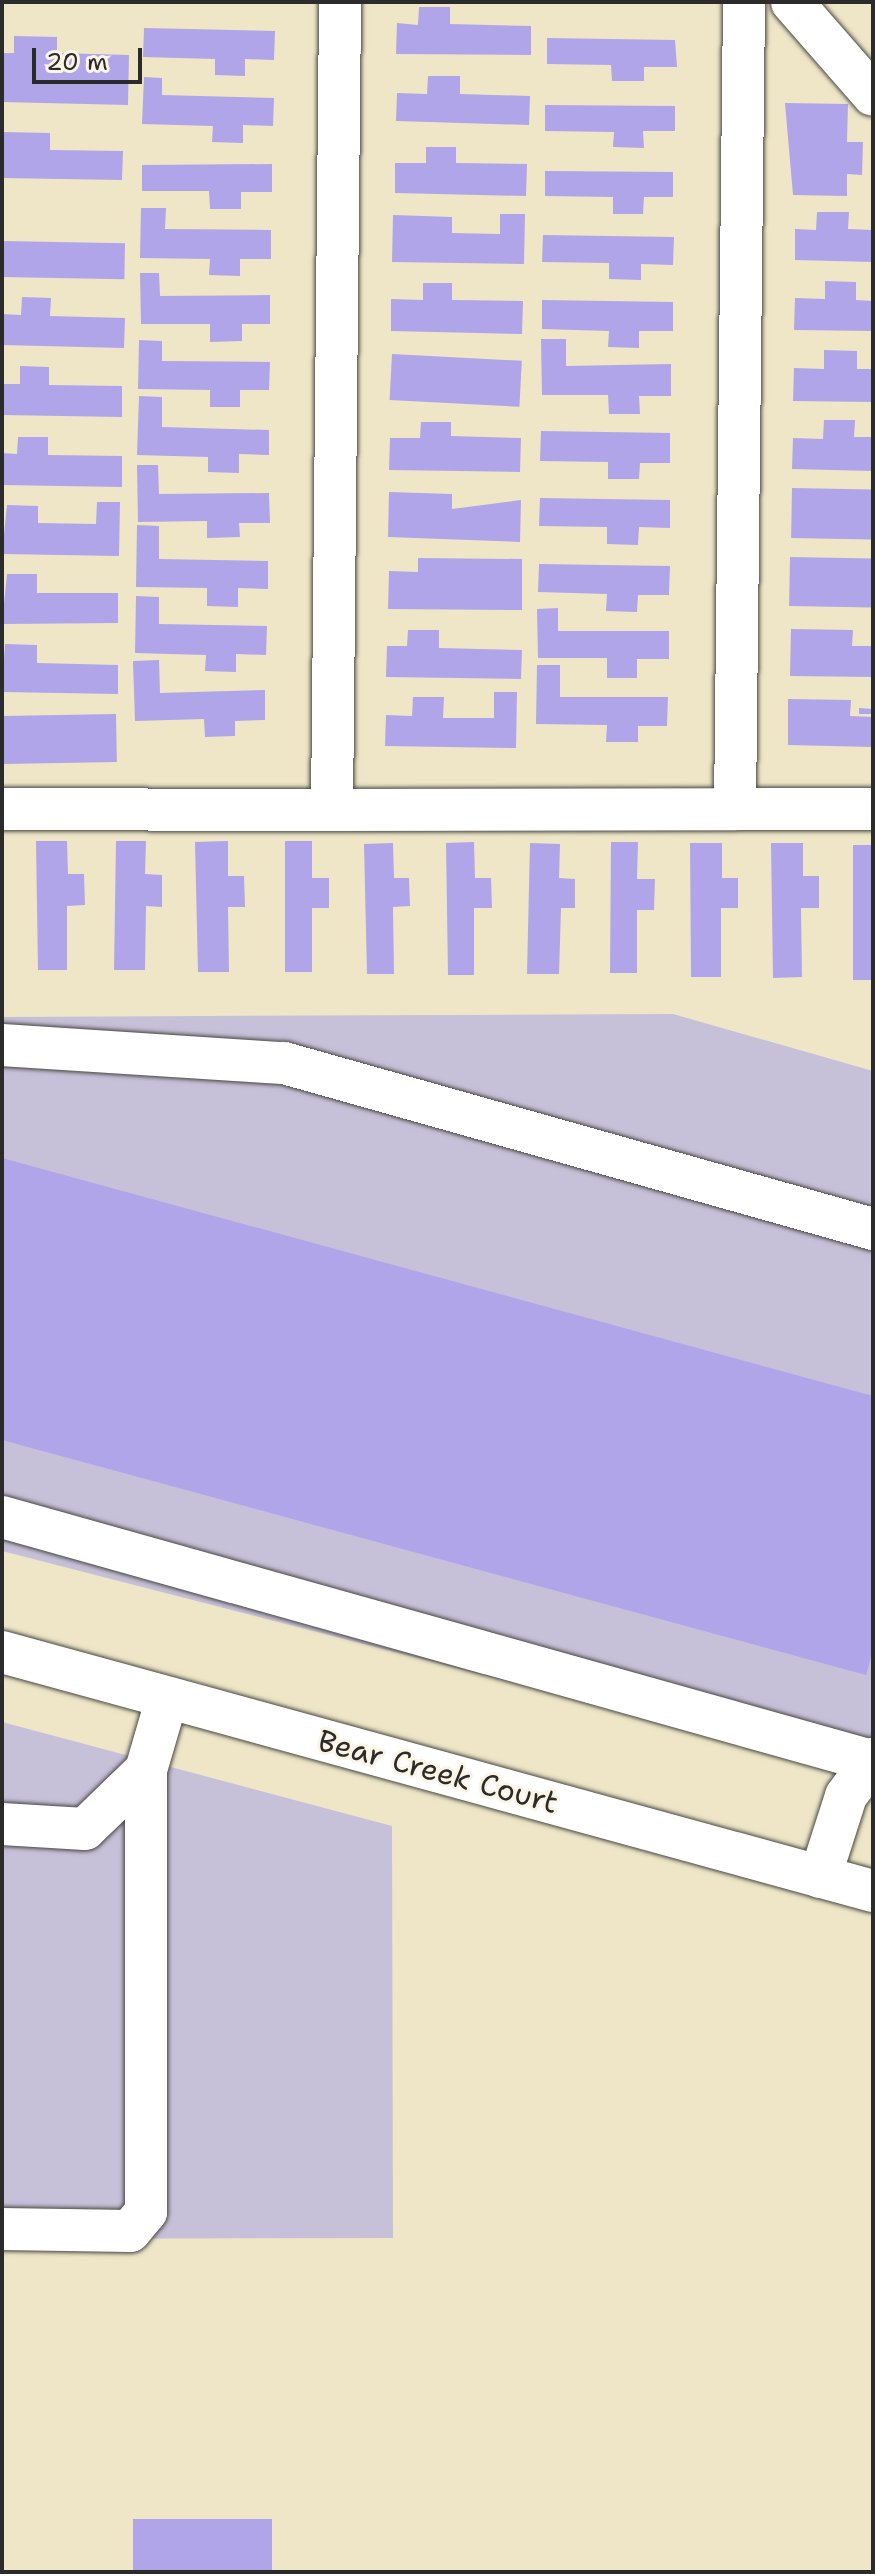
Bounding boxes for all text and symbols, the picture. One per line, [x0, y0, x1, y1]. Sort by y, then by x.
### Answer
scale bar [36, 32, 146, 82]
text: 20 m [46, 46, 108, 78]
street label: Bear Creek Court [314, 1723, 562, 1821]

